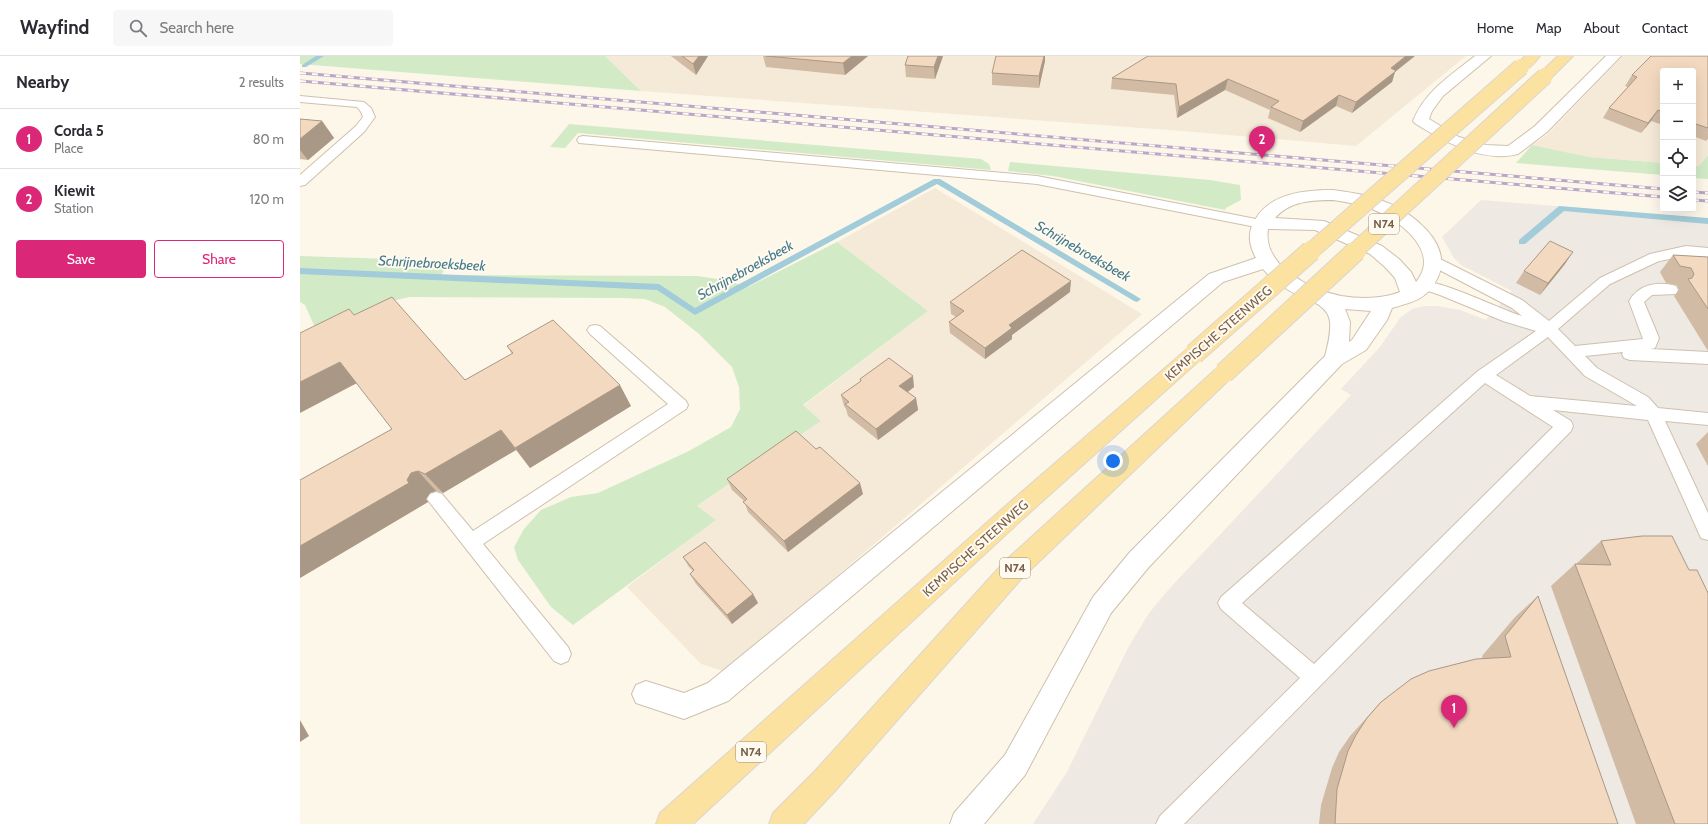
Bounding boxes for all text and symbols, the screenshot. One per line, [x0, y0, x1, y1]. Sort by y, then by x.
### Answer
search box [113, 10, 393, 46]
text: Wayfind [20, 16, 89, 39]
icon: search [127, 17, 149, 39]
text: Search here [159, 19, 234, 37]
text: Home [1477, 19, 1514, 37]
text: Map [1536, 19, 1561, 37]
text: About [1583, 19, 1620, 37]
text: Contact [1642, 19, 1688, 37]
map controls [1660, 68, 1696, 212]
button: + [1660, 68, 1696, 104]
text: Nearby [16, 72, 69, 92]
text: 2 results [239, 74, 284, 90]
button: − [1660, 104, 1696, 140]
text: Corda 5 [54, 122, 104, 140]
pin: 2 [1249, 126, 1275, 159]
text: 1 [27, 131, 31, 147]
text: 80 m [253, 131, 284, 147]
text: Place [54, 140, 83, 156]
button: locate [1660, 140, 1696, 176]
button: layers [1660, 176, 1696, 212]
text: Kiewit [54, 182, 95, 200]
text: 2 [26, 191, 32, 207]
text: 120 m [250, 191, 284, 207]
text: Station [54, 200, 93, 216]
road number: N74 [1369, 214, 1399, 234]
water label: Schrijnebroeksbeek [1032, 216, 1135, 286]
water label: Schrijnebroeksbeek [694, 236, 797, 304]
button: Save [16, 240, 146, 278]
button: Share [154, 240, 284, 278]
water label: Schrijnebroeksbeek [378, 251, 487, 275]
street label: KEMPISCHE STEENWEG [1161, 282, 1275, 384]
your location [1103, 451, 1123, 471]
street label: KEMPISCHE STEENWEG [919, 496, 1031, 600]
road number: N74 [1000, 558, 1030, 578]
pin: 1 [1441, 695, 1467, 728]
road number: N74 [736, 742, 766, 762]

